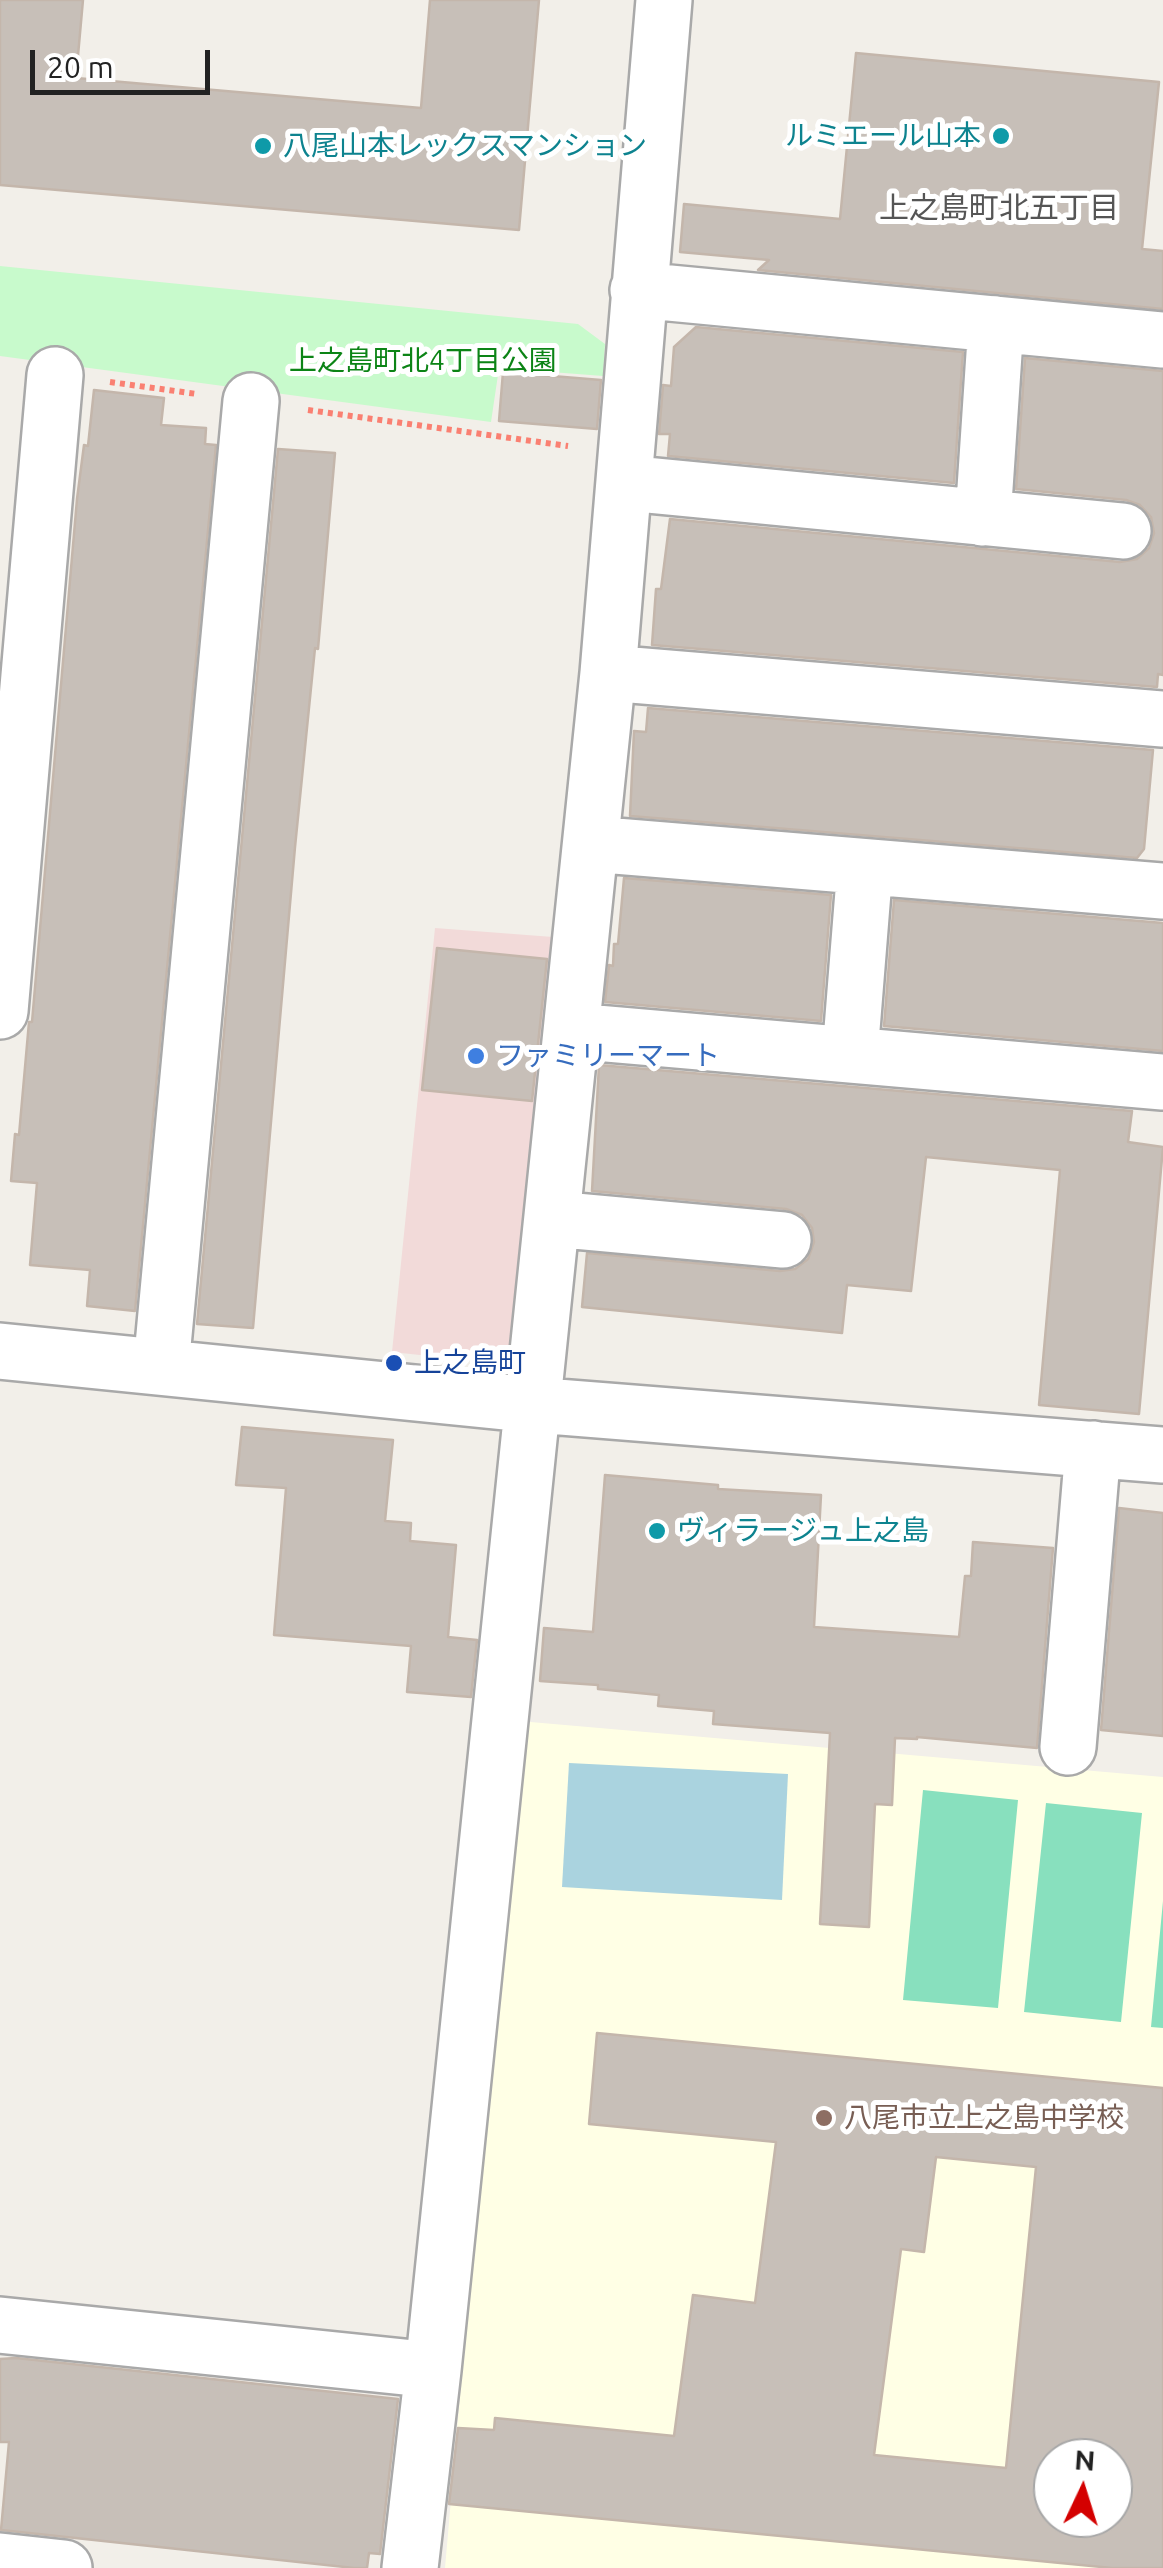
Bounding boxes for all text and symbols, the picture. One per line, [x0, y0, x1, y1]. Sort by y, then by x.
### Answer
scale bar [35, 30, 215, 92]
text: 20 m [47, 50, 114, 84]
place label: ルミエール山本 [785, 119, 981, 153]
marker: ルミエール山本 [990, 125, 1012, 147]
place label: 八尾山本レックスマンション [283, 129, 647, 163]
marker: 八尾山本レックスマンション [252, 135, 274, 157]
district label: 上之島町北五丁目 [879, 190, 1119, 226]
park label: 上之島町北4丁目公園 [289, 344, 557, 378]
place label: ファミリーマート [496, 1039, 720, 1073]
marker: ファミリーマート [465, 1045, 487, 1067]
place label: 上之島町 [414, 1346, 526, 1380]
marker: 上之島町 [383, 1352, 405, 1374]
place label: ヴィラージュ上之島 [677, 1514, 929, 1548]
marker: ヴィラージュ上之島 [646, 1520, 668, 1542]
place label: 八尾市立上之島中学校 [844, 2101, 1124, 2135]
marker: 八尾市立上之島中学校 [813, 2107, 835, 2129]
north arrow [1033, 2438, 1133, 2538]
text: N [1073, 2443, 1096, 2476]

